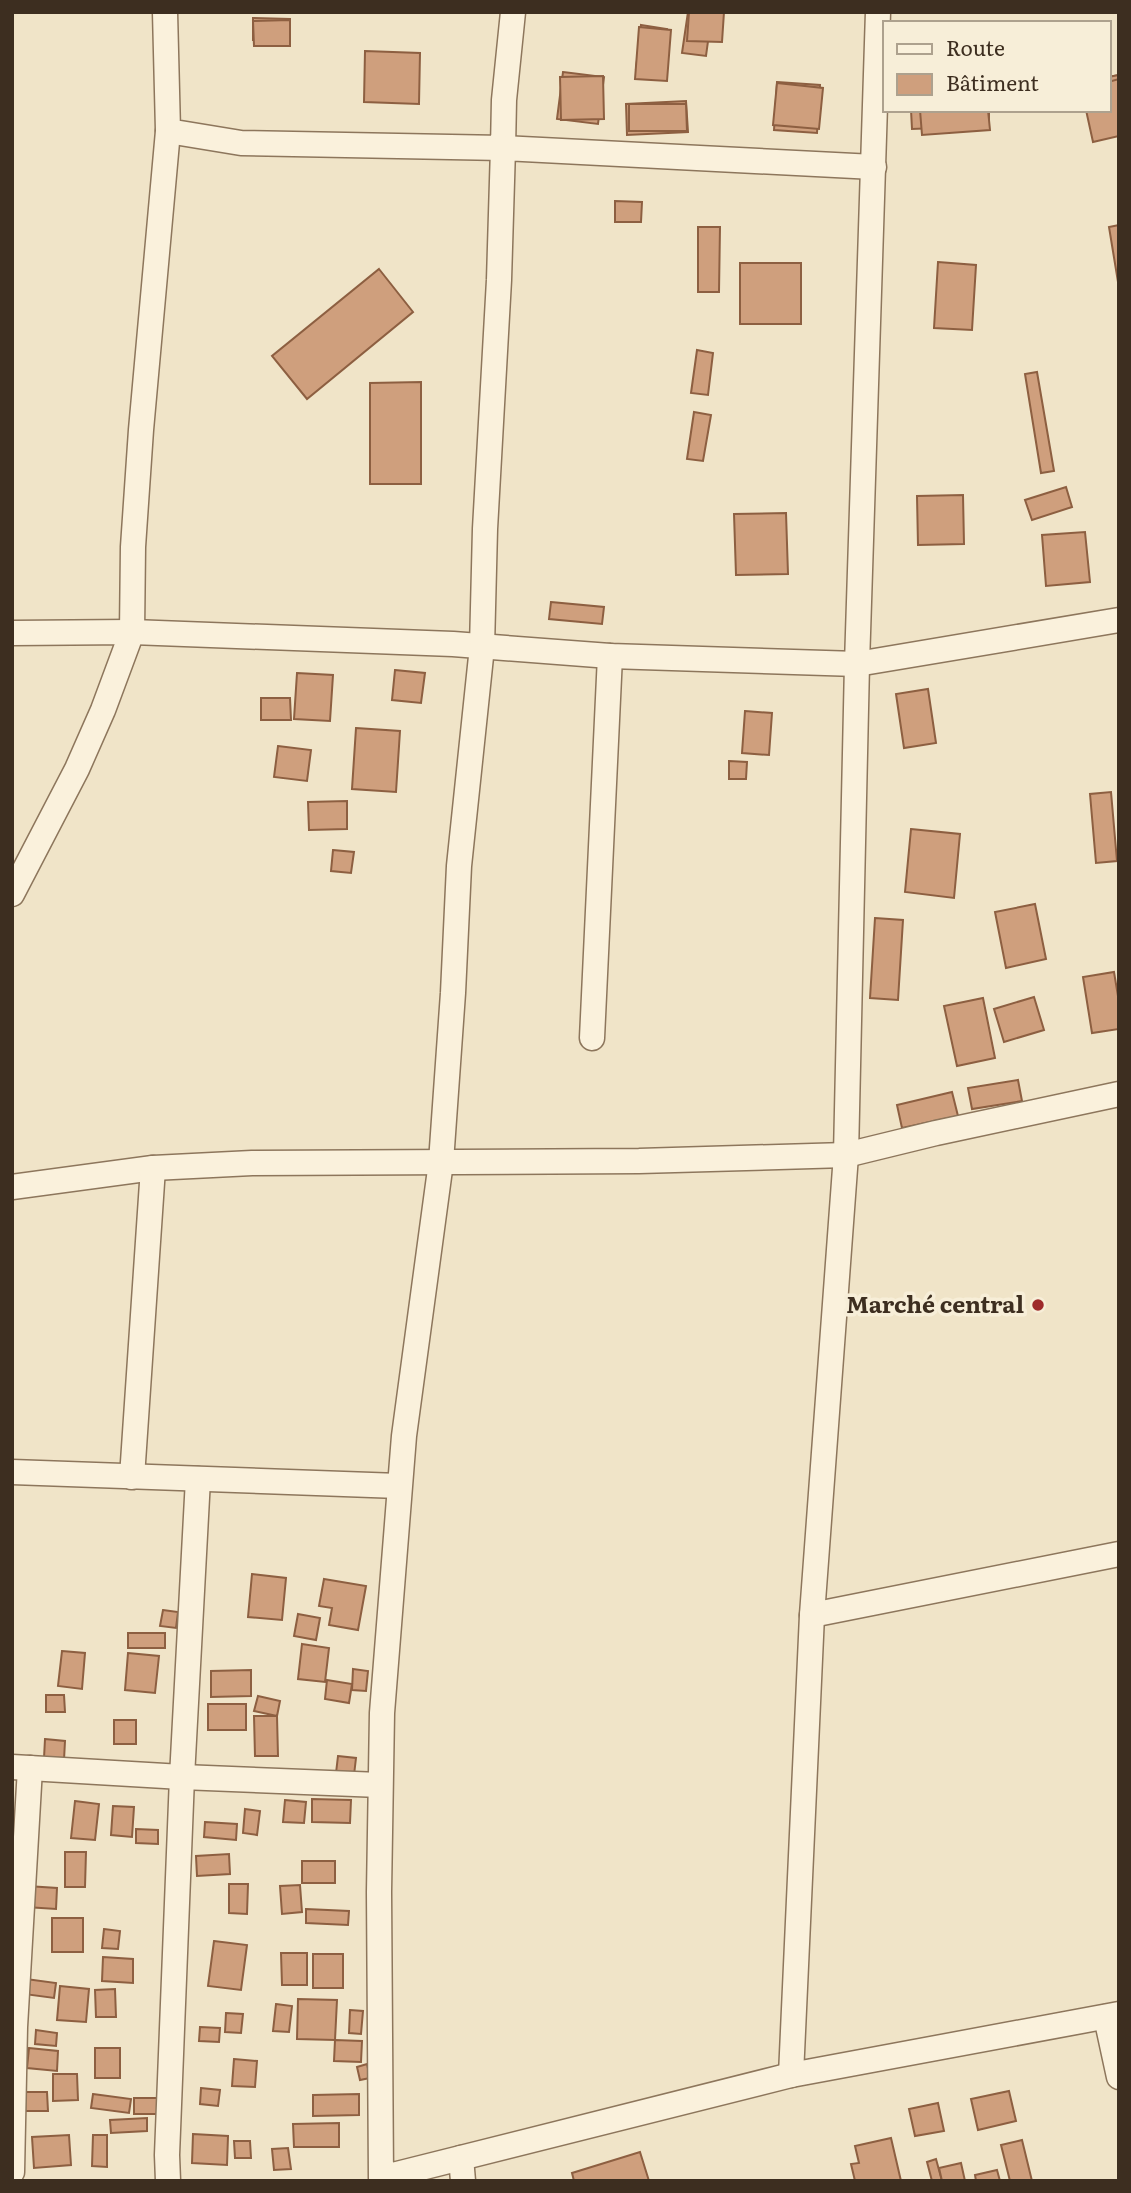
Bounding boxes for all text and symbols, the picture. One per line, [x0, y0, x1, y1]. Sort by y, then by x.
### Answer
legend [883, 21, 1110, 112]
text: Route [946, 31, 1005, 62]
text: Bâtiment [946, 66, 1039, 97]
place label: Marché central [846, 1286, 1024, 1320]
marker: Marché central [1030, 1297, 1046, 1313]

